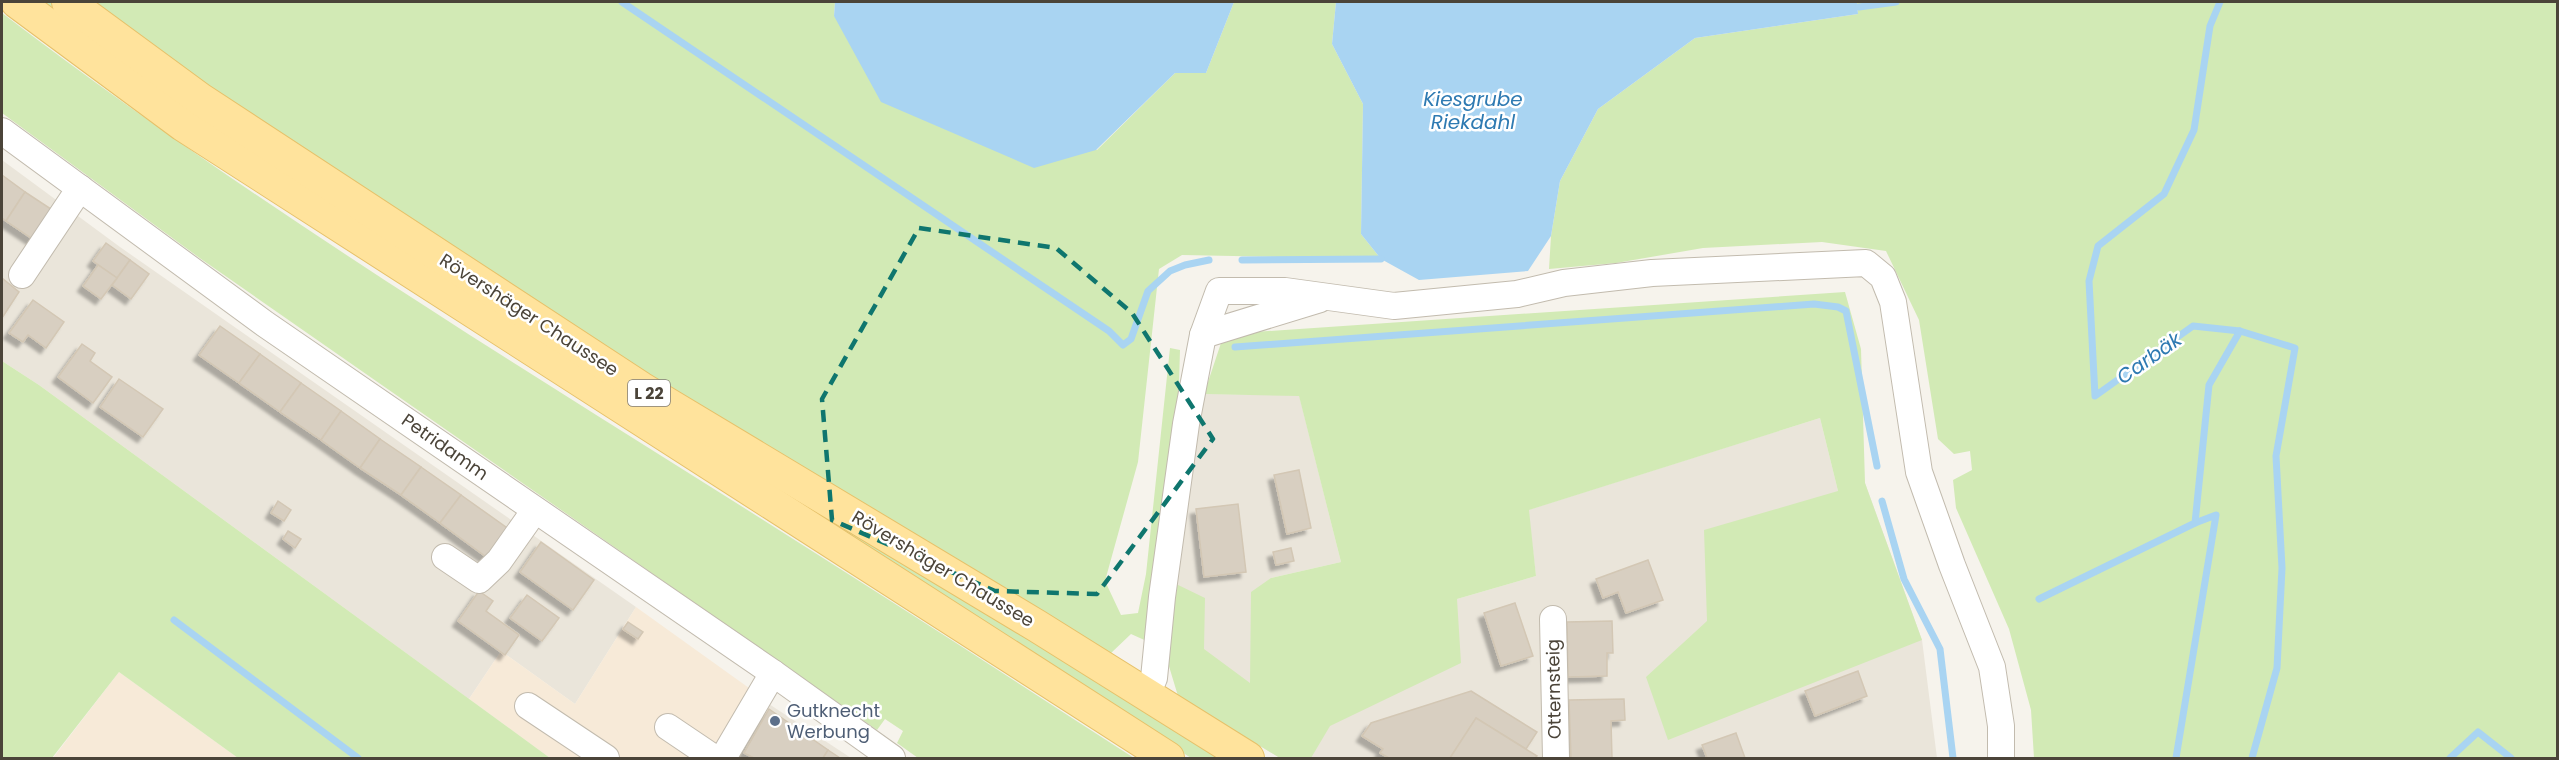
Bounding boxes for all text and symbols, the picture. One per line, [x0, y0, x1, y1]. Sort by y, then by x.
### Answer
water label: Kiesgrube Riekdahl [1423, 85, 1523, 136]
street label: Rövershäger Chaussee [435, 247, 624, 382]
water label: Carbäk [2111, 324, 2189, 391]
road number: L 22 [628, 380, 670, 406]
street label: Petridamm [397, 407, 494, 486]
street label: Rövershäger Chaussee [847, 504, 1039, 633]
street label: Otternsteig [1540, 639, 1567, 739]
place label: Gutknecht Werbung [787, 698, 880, 744]
marker: Gutknecht Werbung [768, 714, 782, 728]

